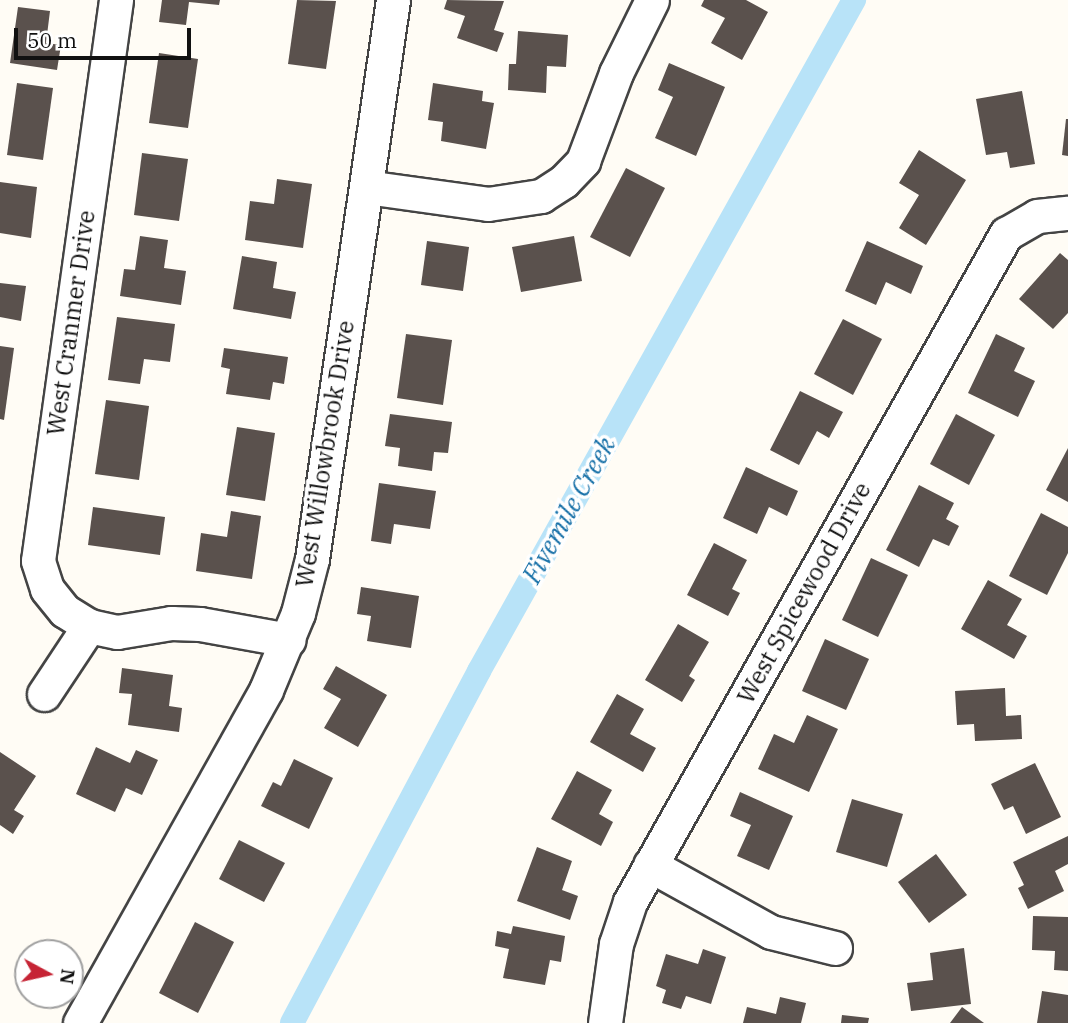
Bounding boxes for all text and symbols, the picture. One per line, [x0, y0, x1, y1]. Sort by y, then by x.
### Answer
scale bar [18, 14, 194, 58]
text: 50 m [27, 26, 77, 54]
street label: West Cranmer Drive [41, 208, 101, 438]
street label: West Willowbrook Drive [290, 318, 360, 590]
water label: Fivemile Creek [516, 431, 622, 589]
street label: West Spicewood Drive [731, 477, 877, 709]
north arrow [14, 939, 84, 1009]
text: N [55, 968, 81, 986]

